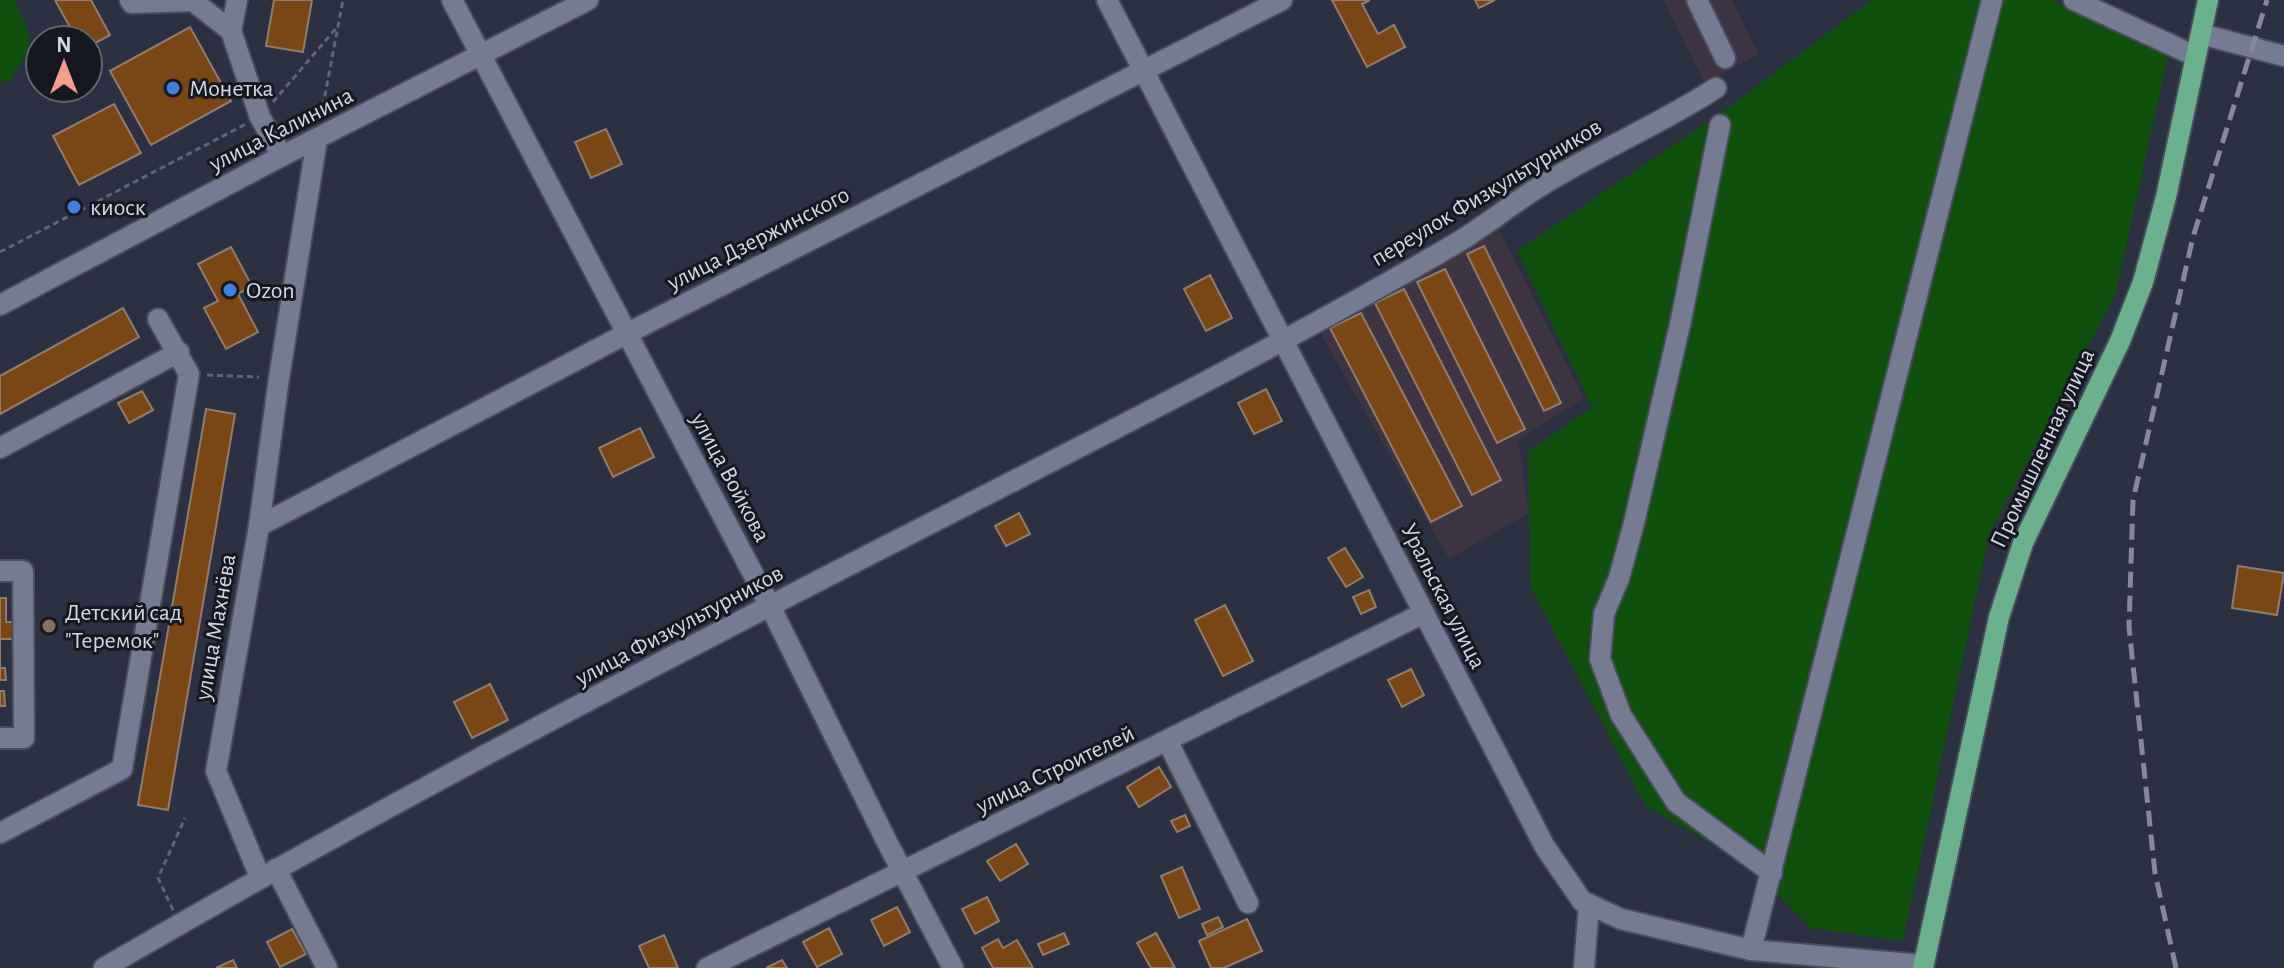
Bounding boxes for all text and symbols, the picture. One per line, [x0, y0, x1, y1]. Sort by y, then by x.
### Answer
north arrow [24, 24, 104, 104]
text: N [56, 34, 72, 56]
place label: Монетка [189, 77, 274, 101]
marker: Монетка [164, 79, 182, 97]
street label: улица Калинина [205, 83, 357, 177]
street label: переулок Физкультурников [1367, 115, 1606, 271]
street label: улица Дзержинского [663, 183, 853, 296]
place label: киоск [90, 196, 146, 220]
marker: киоск [65, 198, 83, 216]
place label: Ozon [246, 279, 295, 303]
marker: Ozon [221, 281, 239, 299]
street label: Промышленная улица [1986, 345, 2099, 552]
street label: улица Войкова [686, 408, 774, 546]
street label: Уральская улица [1396, 520, 1490, 673]
street label: улица Махнёва [191, 552, 241, 703]
street label: улица Физкультурников [571, 561, 787, 691]
place label: Детский сад "Теремок" [65, 601, 182, 653]
marker: Детский сад "Теремок" [40, 617, 58, 635]
street label: улица Строителей [971, 721, 1138, 819]

